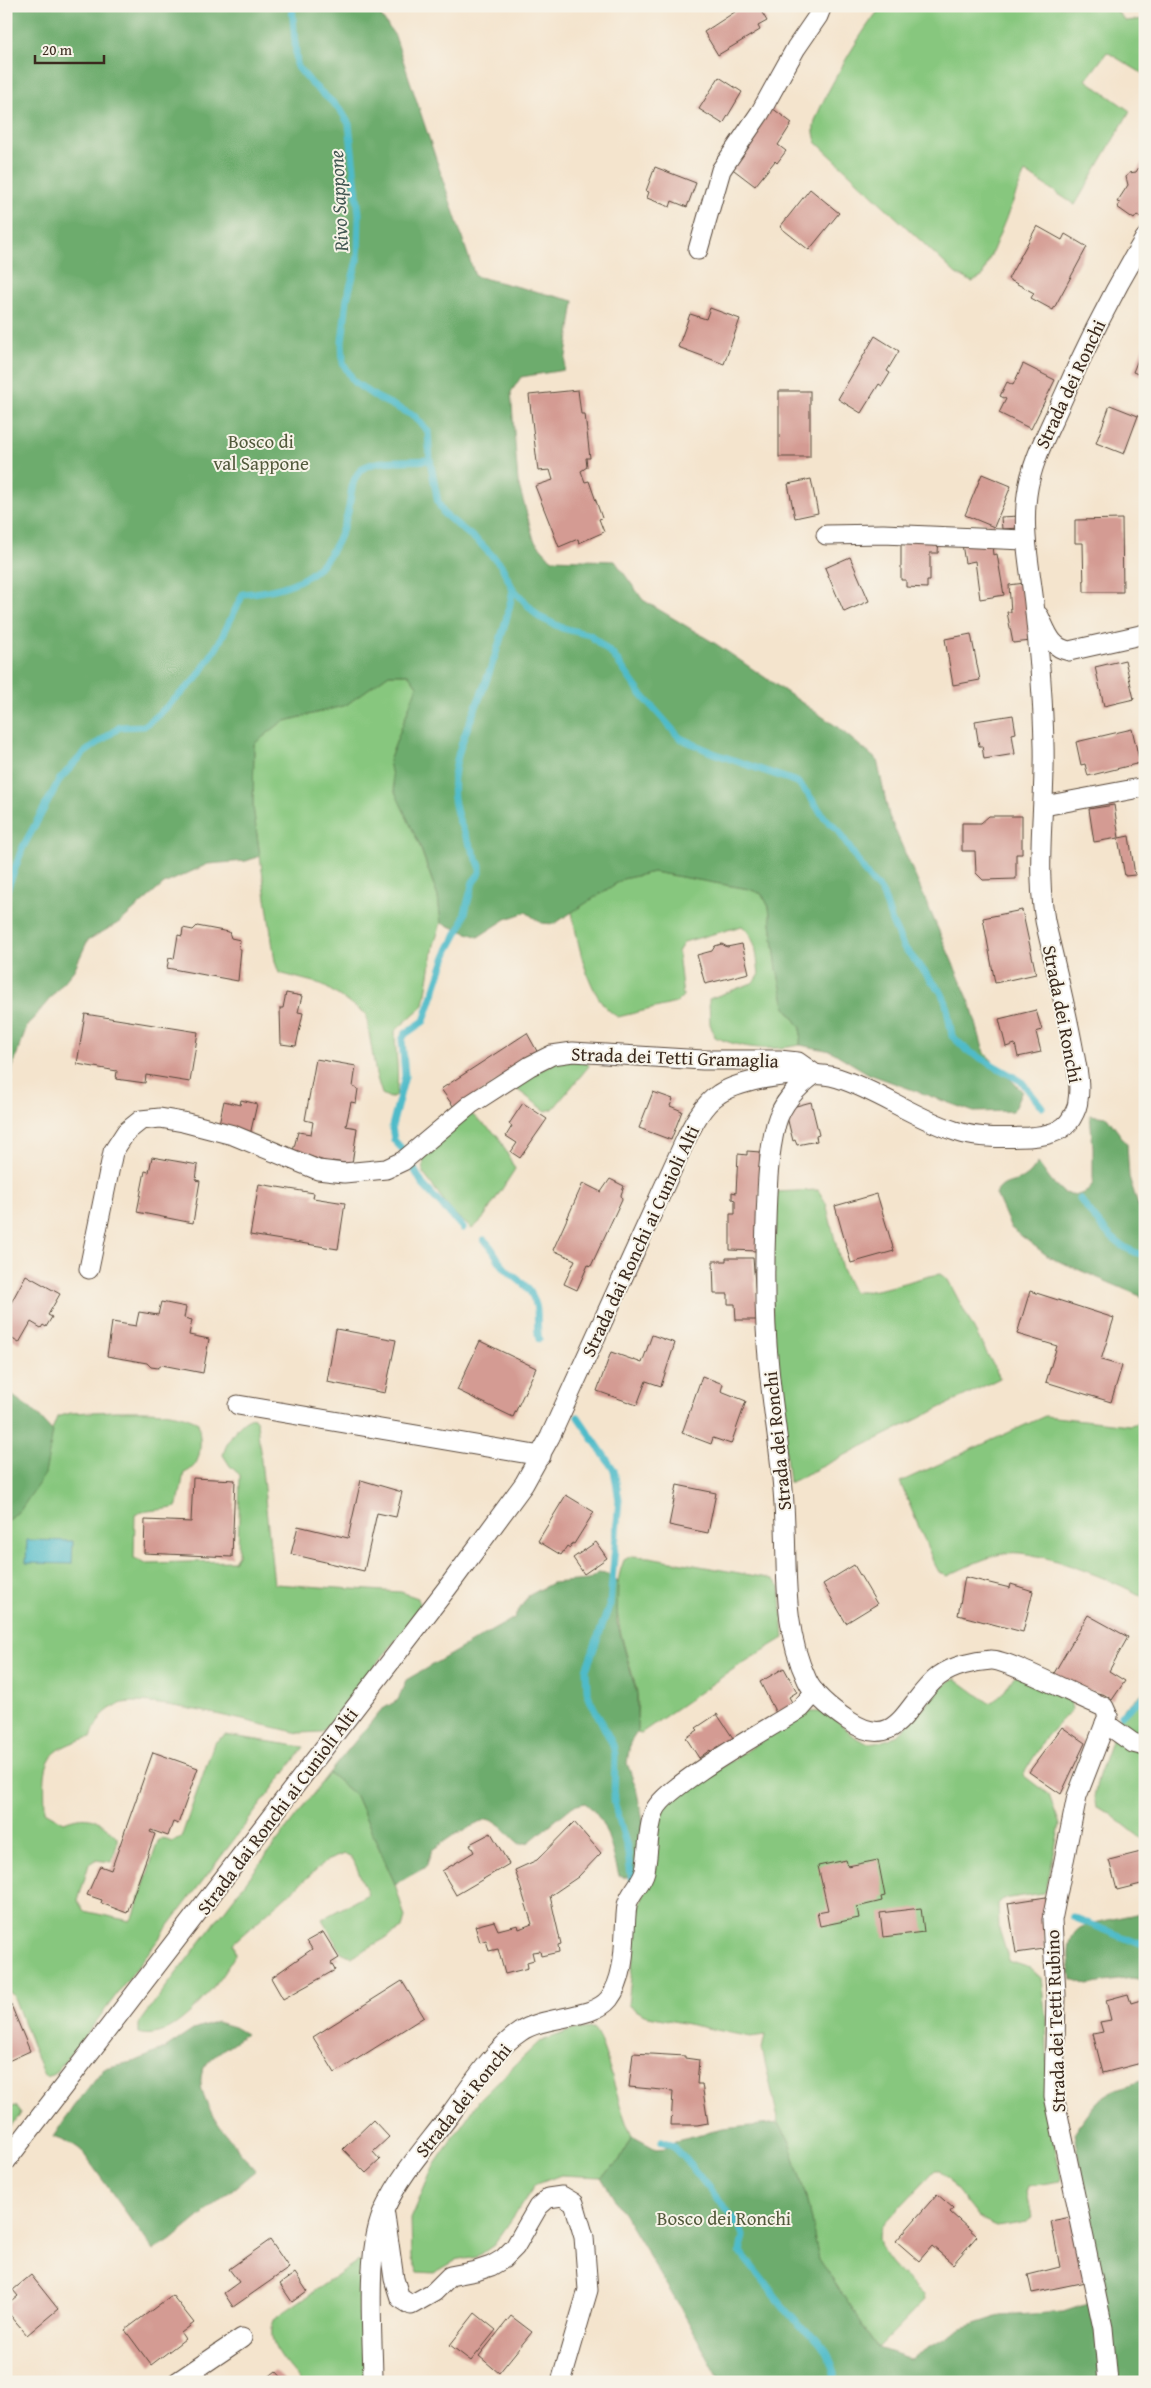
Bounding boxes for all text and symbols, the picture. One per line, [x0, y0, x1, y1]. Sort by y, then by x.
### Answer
scale bar [35, 32, 104, 64]
text: 20 m [42, 39, 73, 60]
water label: Rivo Sappone [321, 150, 355, 253]
street label: Strada dei Ronchi [1028, 315, 1112, 453]
park label: Bosco di val Sappone [213, 427, 309, 477]
street label: Strada dei Ronchi [1036, 943, 1090, 1085]
street label: Strada dei Tetti Gramaglia [571, 1039, 779, 1075]
street label: Strada dai Ronchi ai Cunioli Alti [574, 1121, 706, 1361]
street label: Strada dei Ronchi [756, 1370, 798, 1512]
street label: Strada dai Ronchi ai Cunioli Alti [190, 1702, 364, 1920]
street label: Strada dei Tetti Rubino [1038, 1929, 1072, 2113]
street label: Strada dei Ronchi [408, 2037, 518, 2163]
park label: Bosco dei Ronchi [657, 2204, 791, 2232]

